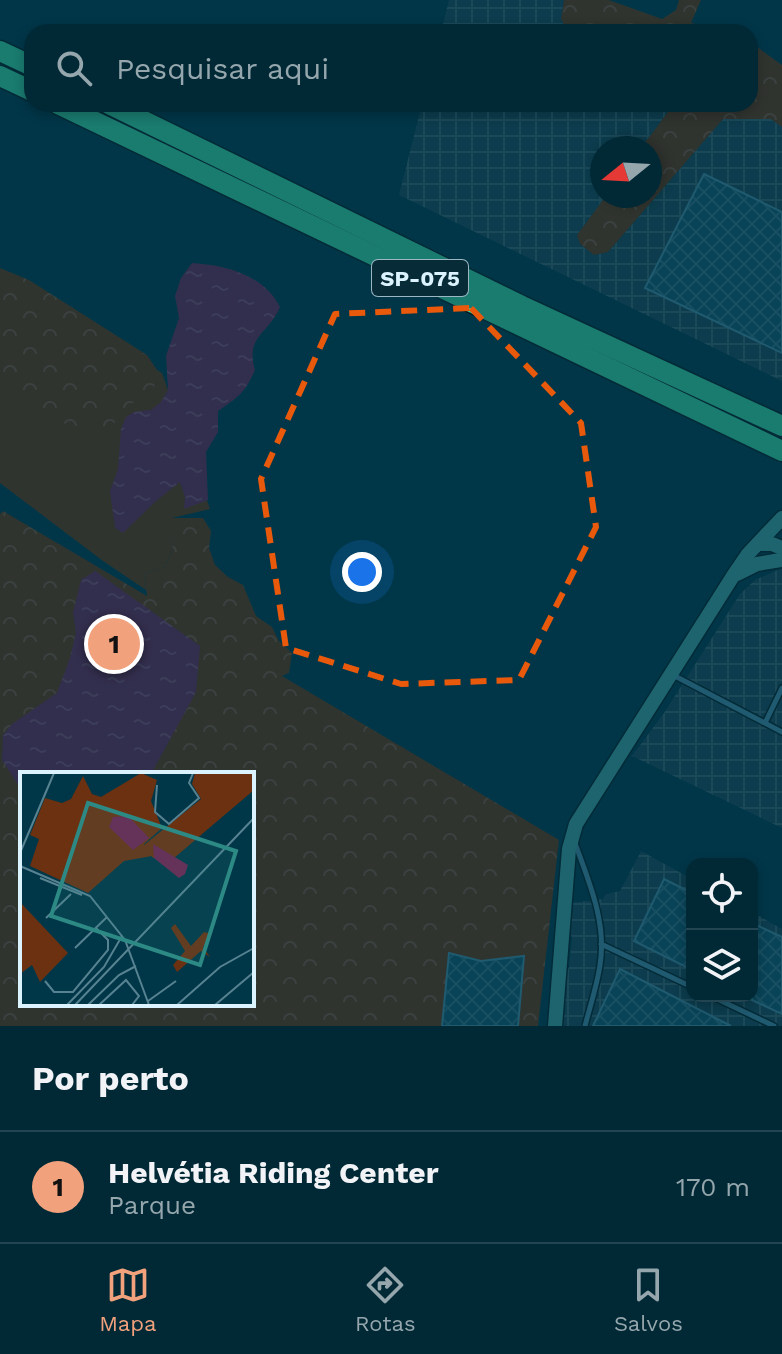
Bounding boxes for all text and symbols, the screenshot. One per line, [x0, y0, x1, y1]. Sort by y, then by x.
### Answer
search box [24, 24, 758, 112]
icon: search [52, 46, 96, 90]
text: Pesquisar aqui [116, 51, 329, 86]
north arrow [590, 136, 662, 208]
road number: SP-075 [372, 260, 468, 296]
your location [342, 552, 382, 592]
pin: 1 [88, 614, 140, 674]
inset map [20, 772, 254, 1006]
map controls [686, 858, 758, 1002]
button: locate [686, 858, 758, 930]
button: layers [686, 930, 758, 1002]
text: Por perto [32, 1058, 189, 1098]
text: Helvétia Riding Center [108, 1155, 439, 1190]
text: 1 [52, 1172, 64, 1202]
text: 170 m [676, 1172, 750, 1202]
text: Parque [108, 1190, 196, 1220]
tab: Mapa [99, 1263, 157, 1336]
tab: Rotas [355, 1263, 416, 1336]
tab: Salvos [614, 1263, 683, 1336]

